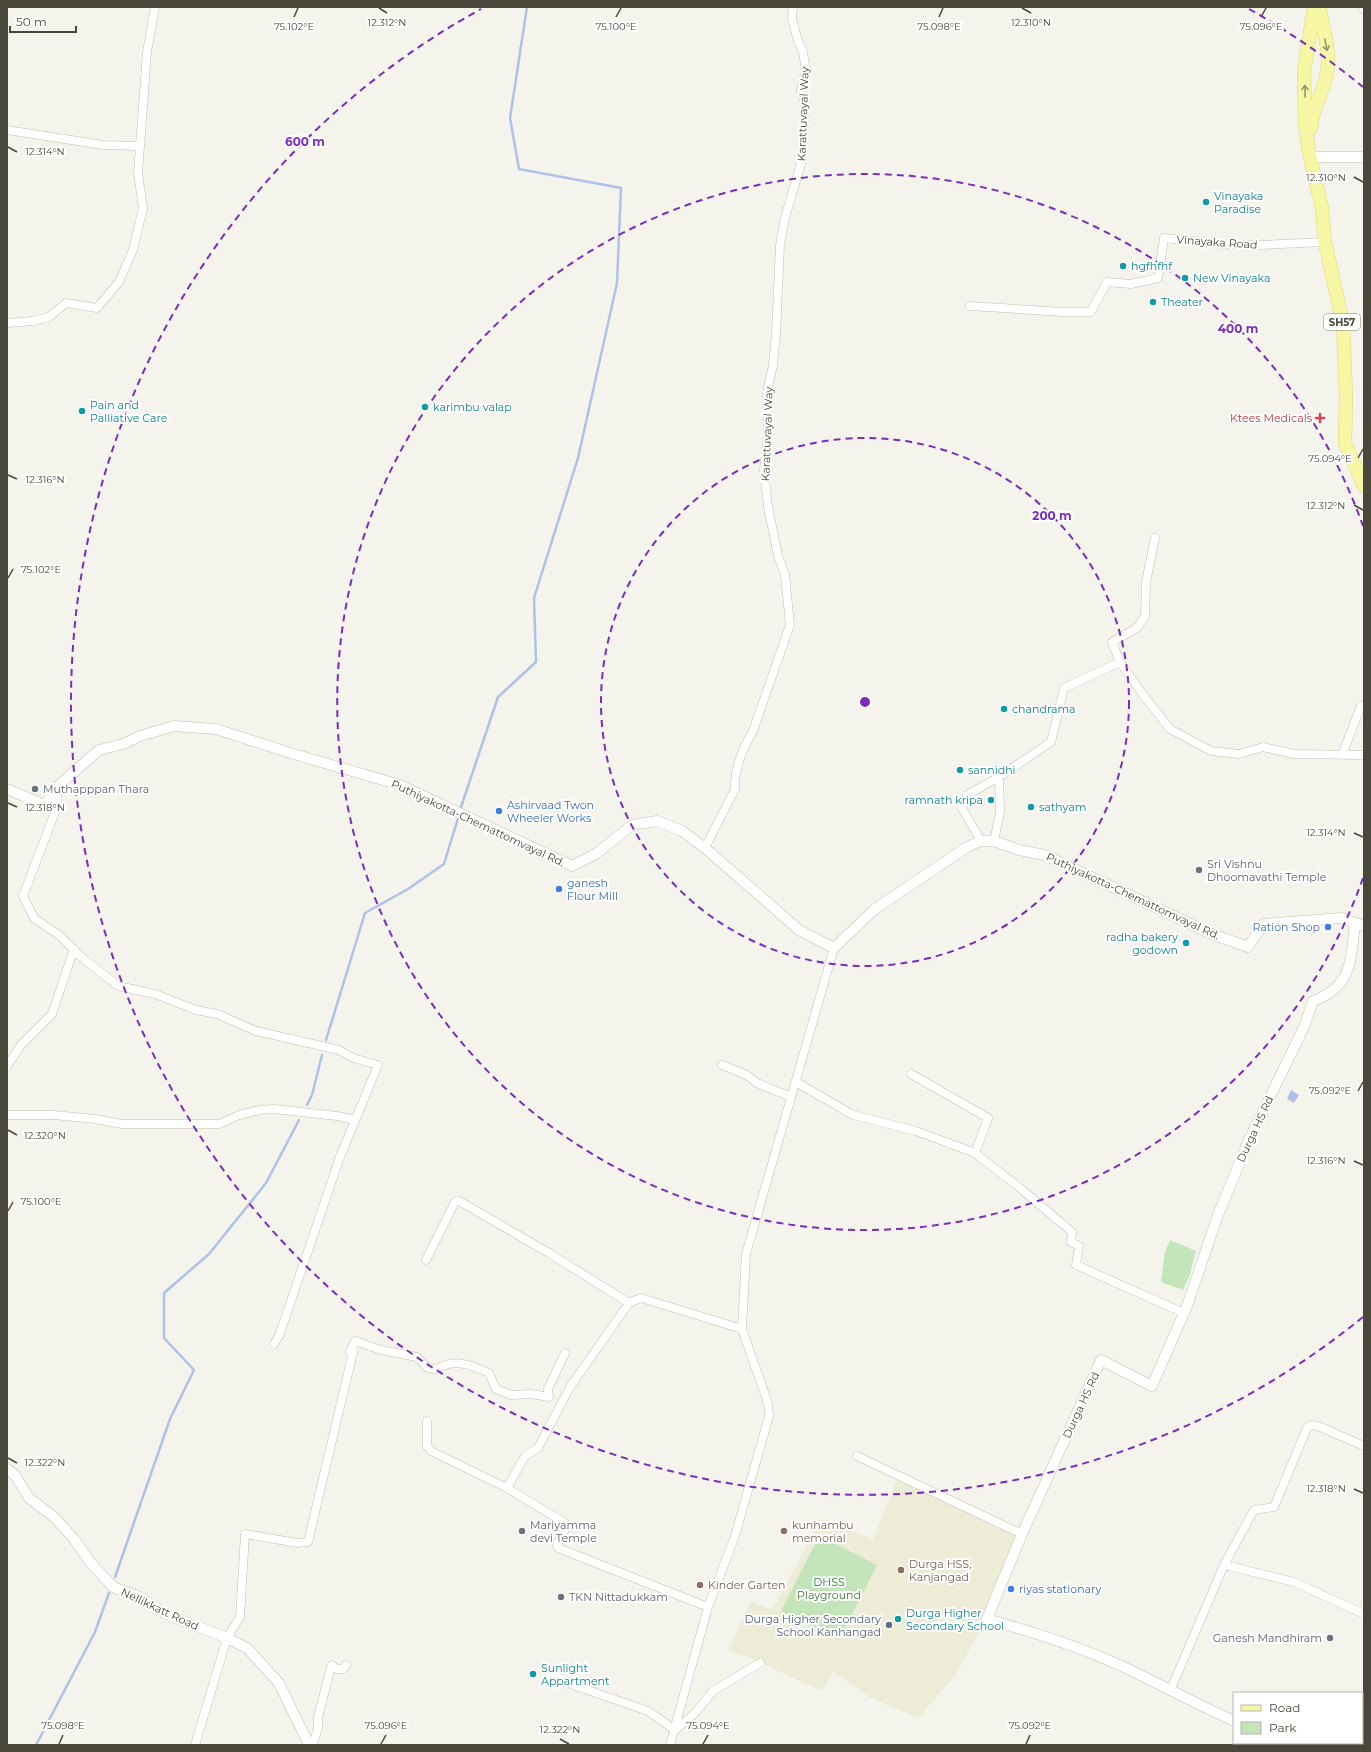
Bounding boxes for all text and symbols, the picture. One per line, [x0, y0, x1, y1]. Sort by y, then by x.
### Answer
scale bar [10, 8, 76, 34]
text: 50 m [16, 14, 47, 29]
text: 12.312°N [368, 16, 406, 29]
text: 12.310°N [1011, 16, 1051, 29]
text: 75.102°E [274, 20, 314, 33]
text: 75.100°E [595, 20, 637, 33]
text: 75.098°E [917, 20, 961, 33]
text: 75.096°E [1240, 20, 1283, 33]
one-way arrow [1323, 38, 1331, 51]
street label: Karattuvayal Way [794, 66, 812, 162]
one-way arrow [1301, 85, 1308, 98]
text: 600 m [285, 134, 325, 149]
text: 12.314°N [25, 145, 65, 158]
text: 12.310°N [1306, 171, 1346, 184]
place label: Vinayaka Paradise [1214, 189, 1263, 216]
marker: Vinayaka Paradise [1201, 197, 1211, 207]
street label: Vinayaka Road [1176, 232, 1258, 252]
place label: hgfhfhf [1131, 259, 1173, 273]
marker: hgfhfhf [1118, 261, 1128, 271]
place label: New Vinayaka [1193, 271, 1270, 285]
marker: New Vinayaka [1180, 273, 1190, 283]
place label: Theater [1161, 295, 1203, 309]
marker: Theater [1148, 297, 1158, 307]
road number: SH57 [1324, 314, 1360, 330]
text: 400 m [1218, 321, 1258, 336]
street label: Karattuvayal Way [758, 386, 776, 482]
place label: Pain and Palliative Care [90, 398, 168, 425]
place label: karimbu valap [433, 400, 512, 414]
marker: karimbu valap [420, 402, 430, 412]
marker: Pain and Palliative Care [77, 406, 87, 416]
place label: Ktees Medicals [1230, 411, 1313, 425]
marker: Ktees Medicals [1315, 413, 1325, 423]
text: 75.094°E [1308, 452, 1352, 465]
text: 12.316°N [25, 473, 65, 486]
text: 12.312°N [1307, 499, 1345, 512]
text: 200 m [1032, 508, 1072, 523]
text: 75.102°E [21, 563, 61, 576]
centre of rings [858, 695, 872, 709]
place label: chandrama [1012, 702, 1076, 716]
marker: chandrama [999, 704, 1009, 714]
place label: sannidhi [968, 763, 1016, 777]
marker: sannidhi [955, 765, 965, 775]
street label: Puthiyakotta-Chemattomvayal Rd. [389, 777, 567, 869]
place label: Muthapppan Thara [43, 782, 149, 796]
marker: Muthapppan Thara [30, 784, 40, 794]
place label: ramnath kripa [904, 793, 983, 807]
marker: ramnath kripa [986, 795, 996, 805]
place label: Ashirvaad Twon Wheeler Works [507, 798, 594, 825]
place label: sathyam [1039, 800, 1086, 814]
text: 12.318°N [25, 801, 65, 814]
marker: sathyam [1026, 802, 1036, 812]
marker: Ashirvaad Twon Wheeler Works [494, 806, 504, 816]
text: 12.314°N [1306, 826, 1346, 839]
street label: Puthiyakotta-Chemattomvayal Rd. [1044, 850, 1222, 942]
place label: Sri Vishnu Dhoomavathi Temple [1207, 857, 1327, 884]
marker: Sri Vishnu Dhoomavathi Temple [1194, 865, 1204, 875]
place label: ganesh Flour Mill [567, 876, 618, 903]
marker: ganesh Flour Mill [554, 884, 564, 894]
place label: Ration Shop [1252, 920, 1320, 934]
marker: Ration Shop [1323, 922, 1333, 932]
place label: radha bakery godown [1106, 930, 1178, 957]
marker: radha bakery godown [1181, 938, 1191, 948]
text: 75.092°E [1309, 1084, 1352, 1097]
street label: Durga HS Rd [1234, 1094, 1276, 1164]
text: 12.320°N [24, 1129, 66, 1142]
text: 12.316°N [1306, 1154, 1346, 1167]
text: 75.100°E [20, 1195, 62, 1208]
street label: Durga HS Rd [1060, 1370, 1102, 1440]
text: 12.322°N [25, 1456, 65, 1469]
text: 12.318°N [1306, 1482, 1346, 1495]
place label: Mariyamma devi Temple [530, 1518, 597, 1545]
place label: kunhambu memorial [792, 1518, 854, 1545]
marker: Mariyamma devi Temple [517, 1526, 527, 1536]
marker: kunhambu memorial [779, 1526, 789, 1536]
place label: Durga HSS, Kanjangad [909, 1557, 972, 1584]
marker: Durga HSS, Kanjangad [896, 1565, 906, 1575]
park label: DHSS Playground [797, 1575, 861, 1602]
place label: Kinder Garten [708, 1578, 786, 1592]
marker: Kinder Garten [695, 1580, 705, 1590]
place label: riyas stationary [1019, 1582, 1101, 1596]
marker: riyas stationary [1006, 1584, 1016, 1594]
street label: Nellikkatt Road [119, 1585, 201, 1633]
place label: TKN Nittadukkam [569, 1590, 668, 1604]
marker: TKN Nittadukkam [556, 1592, 566, 1602]
place label: Durga Higher Secondary School [906, 1606, 1004, 1633]
place label: Durga Higher Secondary School Kanhangad [744, 1612, 881, 1639]
marker: Durga Higher Secondary School [893, 1614, 903, 1624]
marker: Durga Higher Secondary School Kanhangad [884, 1620, 894, 1630]
place label: Ganesh Mandhiram [1213, 1631, 1322, 1645]
marker: Ganesh Mandhiram [1325, 1633, 1335, 1643]
place label: Sunlight Appartment [541, 1661, 610, 1688]
marker: Sunlight Appartment [528, 1669, 538, 1679]
legend [1233, 1692, 1363, 1744]
text: Road [1269, 1700, 1300, 1715]
text: 75.098°E [41, 1719, 85, 1732]
text: 75.096°E [365, 1719, 408, 1732]
text: 75.094°E [686, 1719, 730, 1732]
text: 75.092°E [1009, 1719, 1052, 1732]
text: Park [1269, 1720, 1297, 1735]
text: 12.322°N [540, 1723, 580, 1736]

